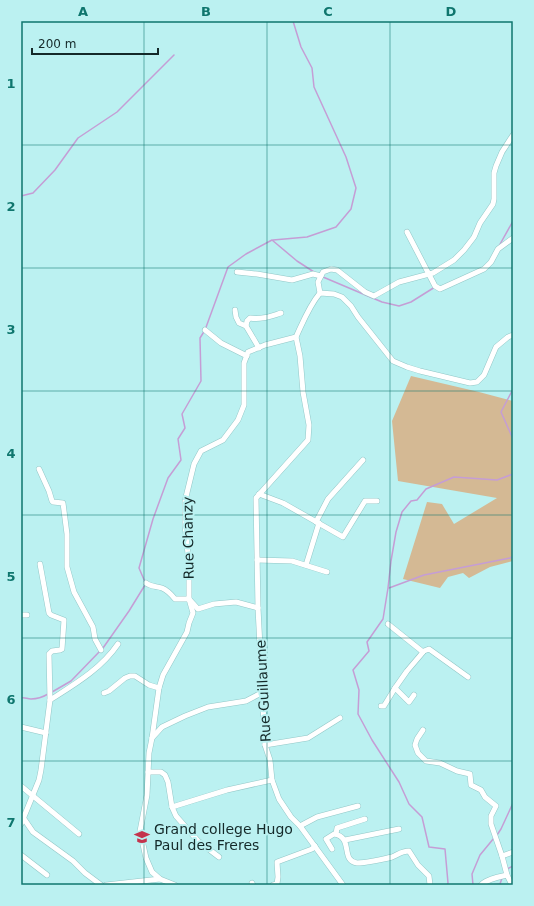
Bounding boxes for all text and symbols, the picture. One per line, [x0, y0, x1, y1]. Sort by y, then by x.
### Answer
text: A [78, 4, 88, 19]
text: B [201, 4, 211, 19]
text: C [323, 4, 333, 19]
text: D [446, 4, 457, 19]
scale bar [32, 30, 158, 56]
text: 200 m [38, 37, 76, 51]
text: 1 [6, 76, 16, 91]
text: 2 [6, 199, 16, 214]
text: 3 [6, 322, 16, 337]
text: 4 [6, 446, 16, 461]
street label: Rue Chanzy [179, 496, 197, 580]
text: 5 [6, 569, 16, 584]
street label: Rue Guillaume [252, 640, 274, 742]
text: 6 [6, 692, 16, 707]
text: 7 [6, 815, 16, 830]
place label: Grand college Hugo Paul des Freres [154, 821, 293, 853]
school or university icon: Grand college Hugo Paul des Freres [133, 828, 151, 846]

